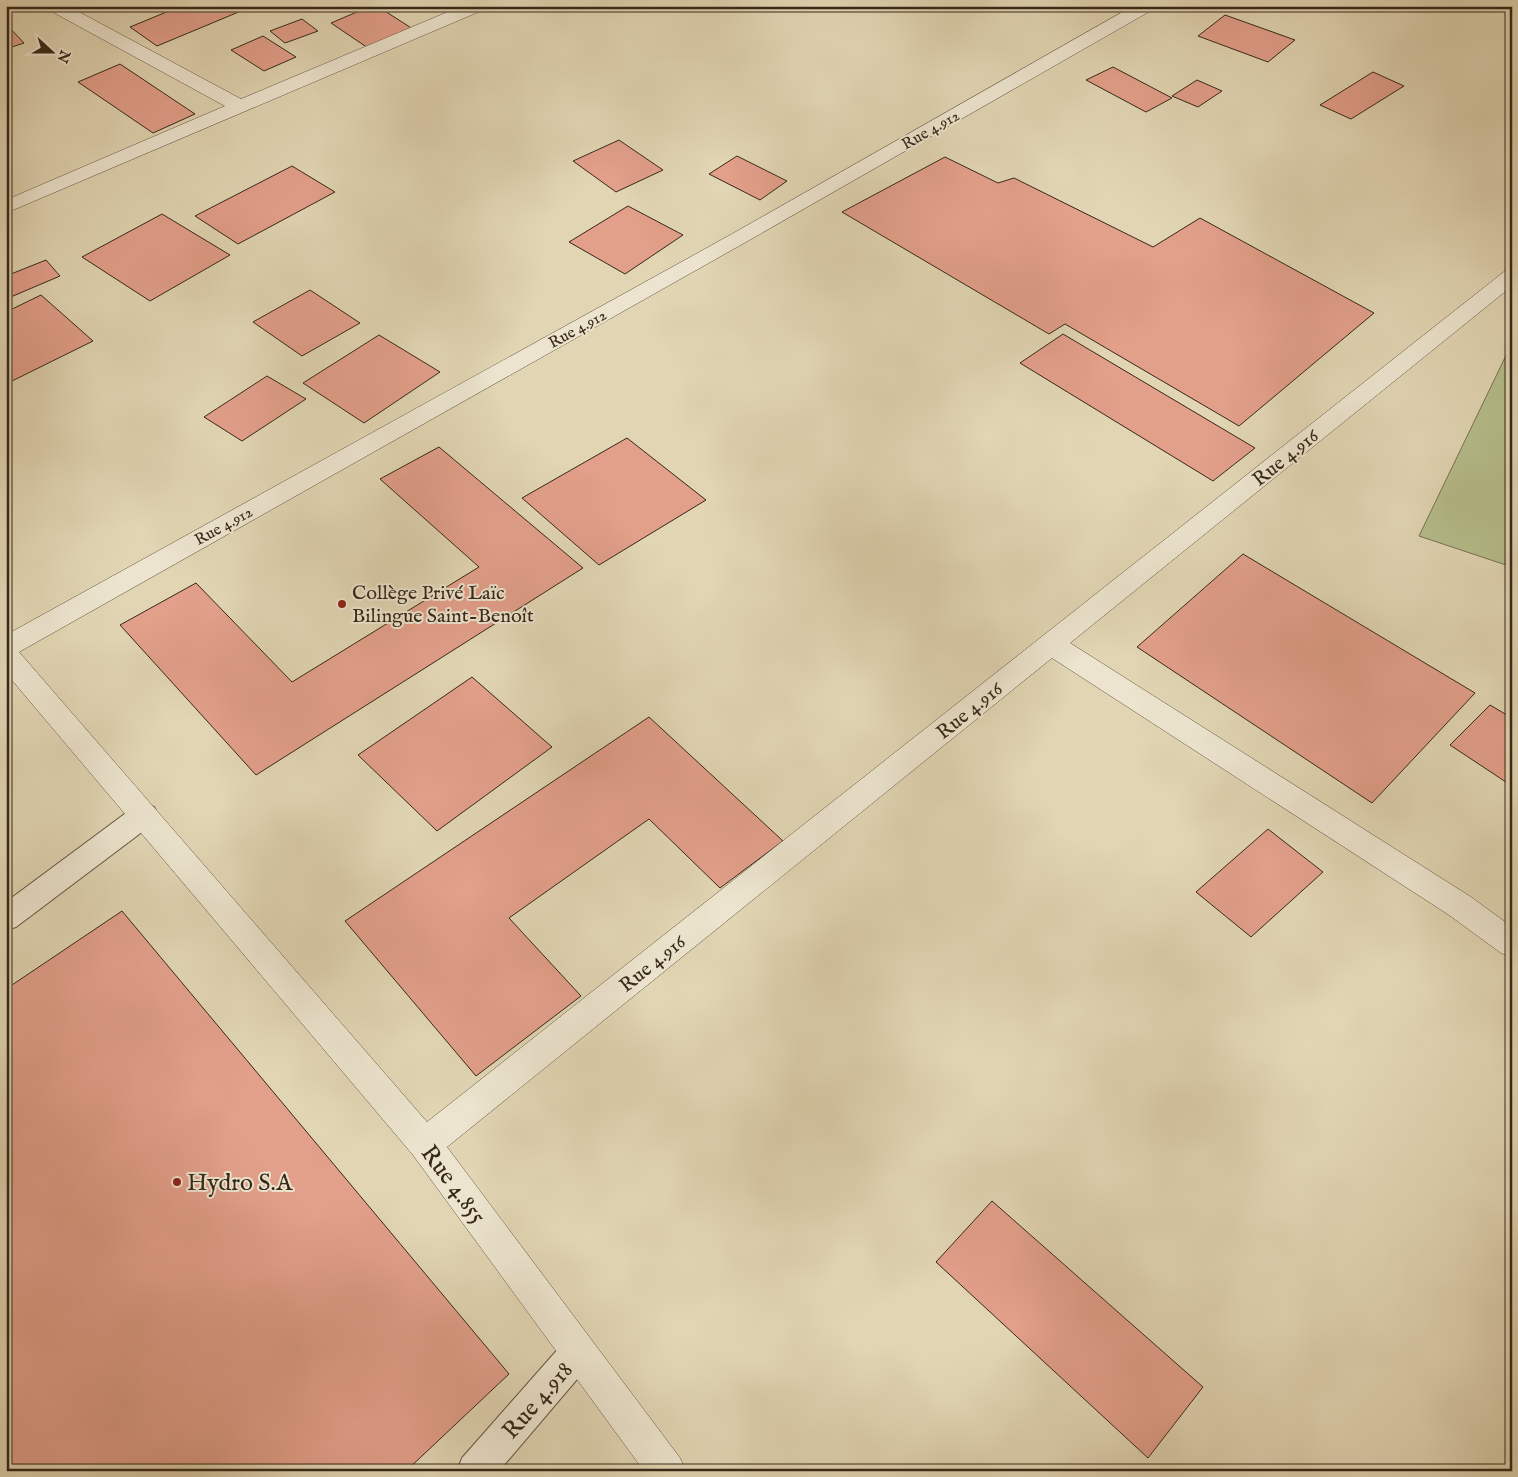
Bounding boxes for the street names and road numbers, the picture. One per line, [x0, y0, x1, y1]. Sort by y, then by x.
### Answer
street label: Rue 4.912 [899, 106, 963, 155]
street label: Rue 4.912 [545, 306, 610, 354]
street label: Rue 4.916 [1248, 424, 1325, 492]
street label: Rue 4.912 [191, 503, 256, 551]
street label: Rue 4.916 [932, 677, 1009, 745]
street label: Rue 4.916 [615, 930, 692, 998]
street label: Rue 4.855 [413, 1139, 493, 1231]
street label: Rue 4.918 [496, 1356, 580, 1446]

